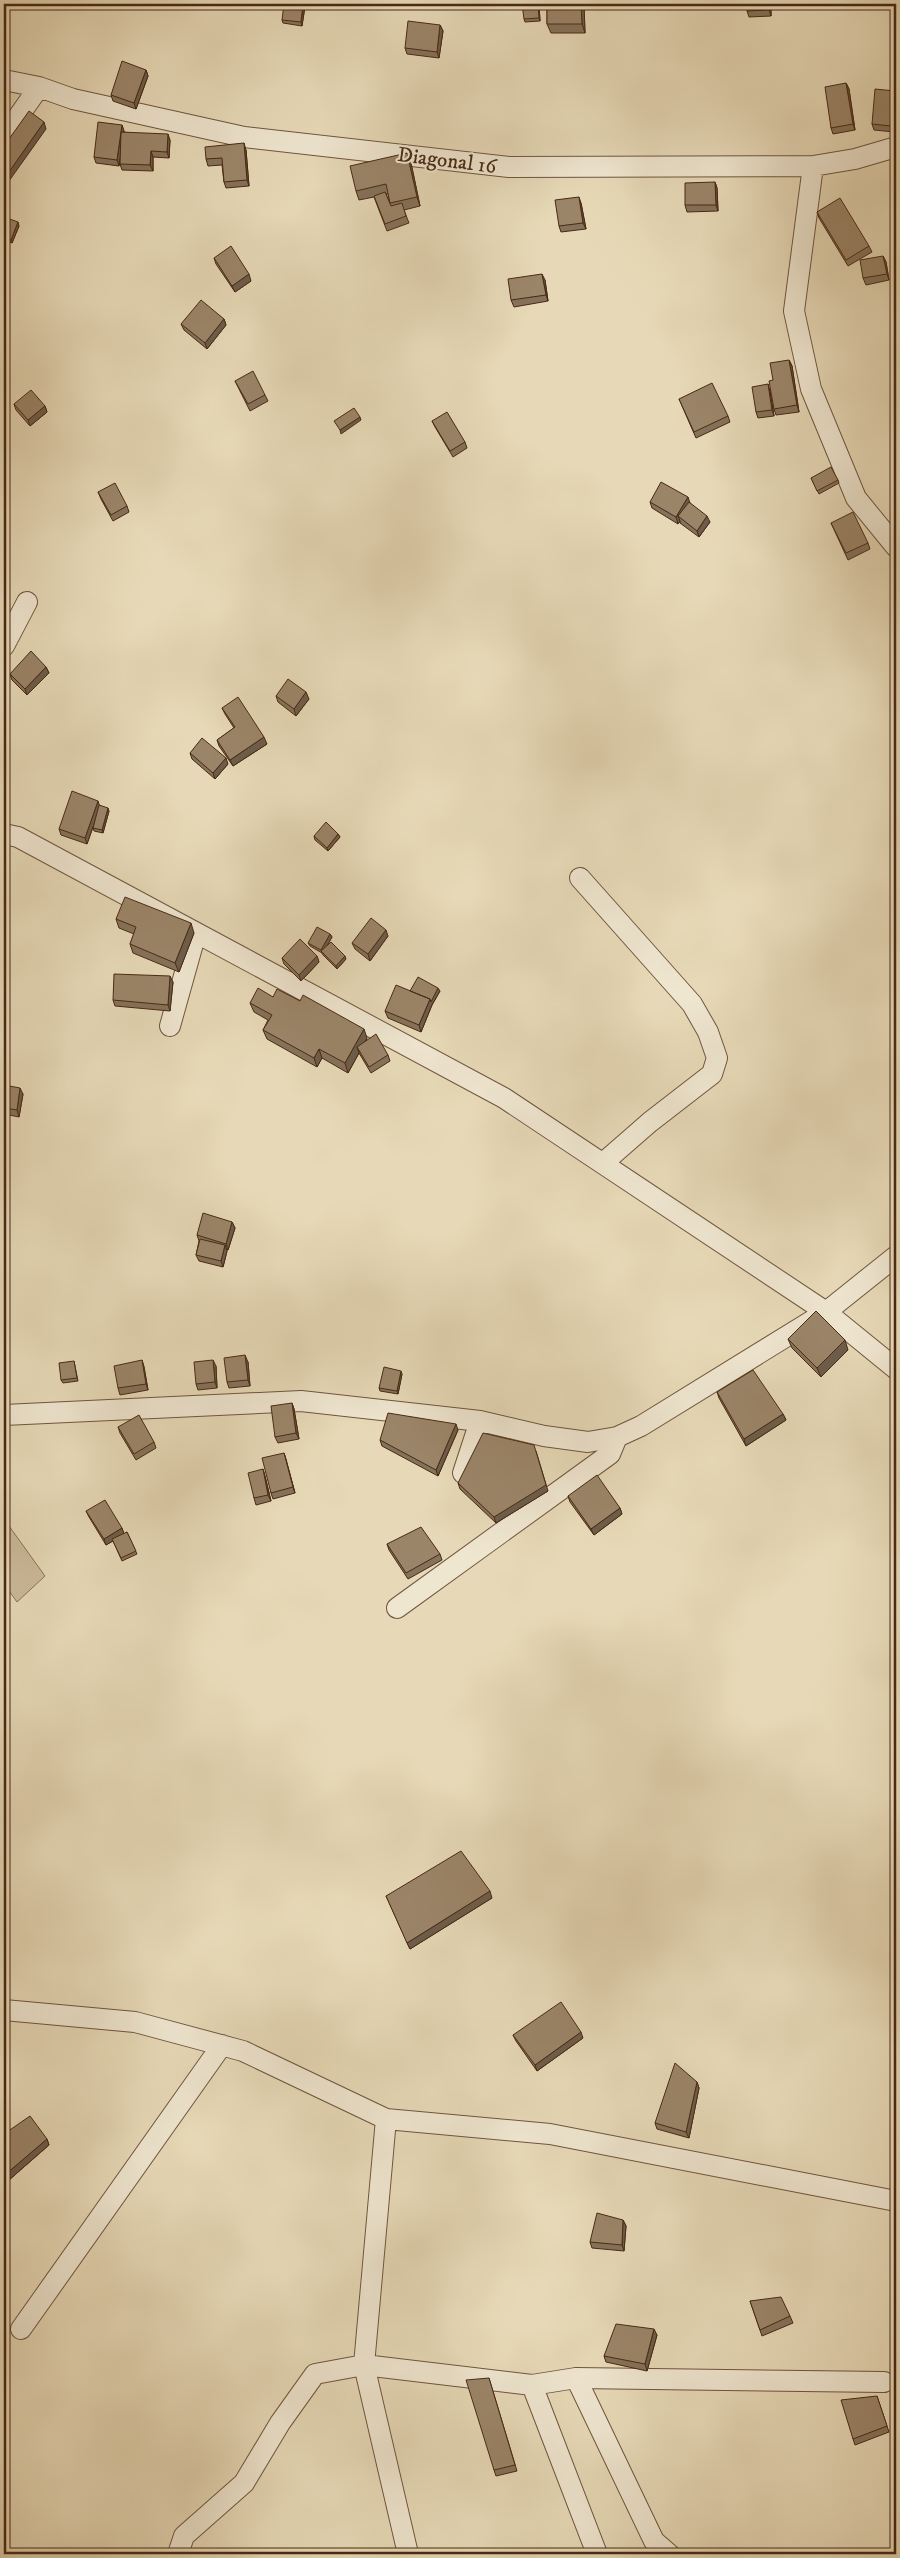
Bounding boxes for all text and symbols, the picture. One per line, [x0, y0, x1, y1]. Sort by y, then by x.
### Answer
street label: Diagonal 16 [396, 142, 499, 180]

